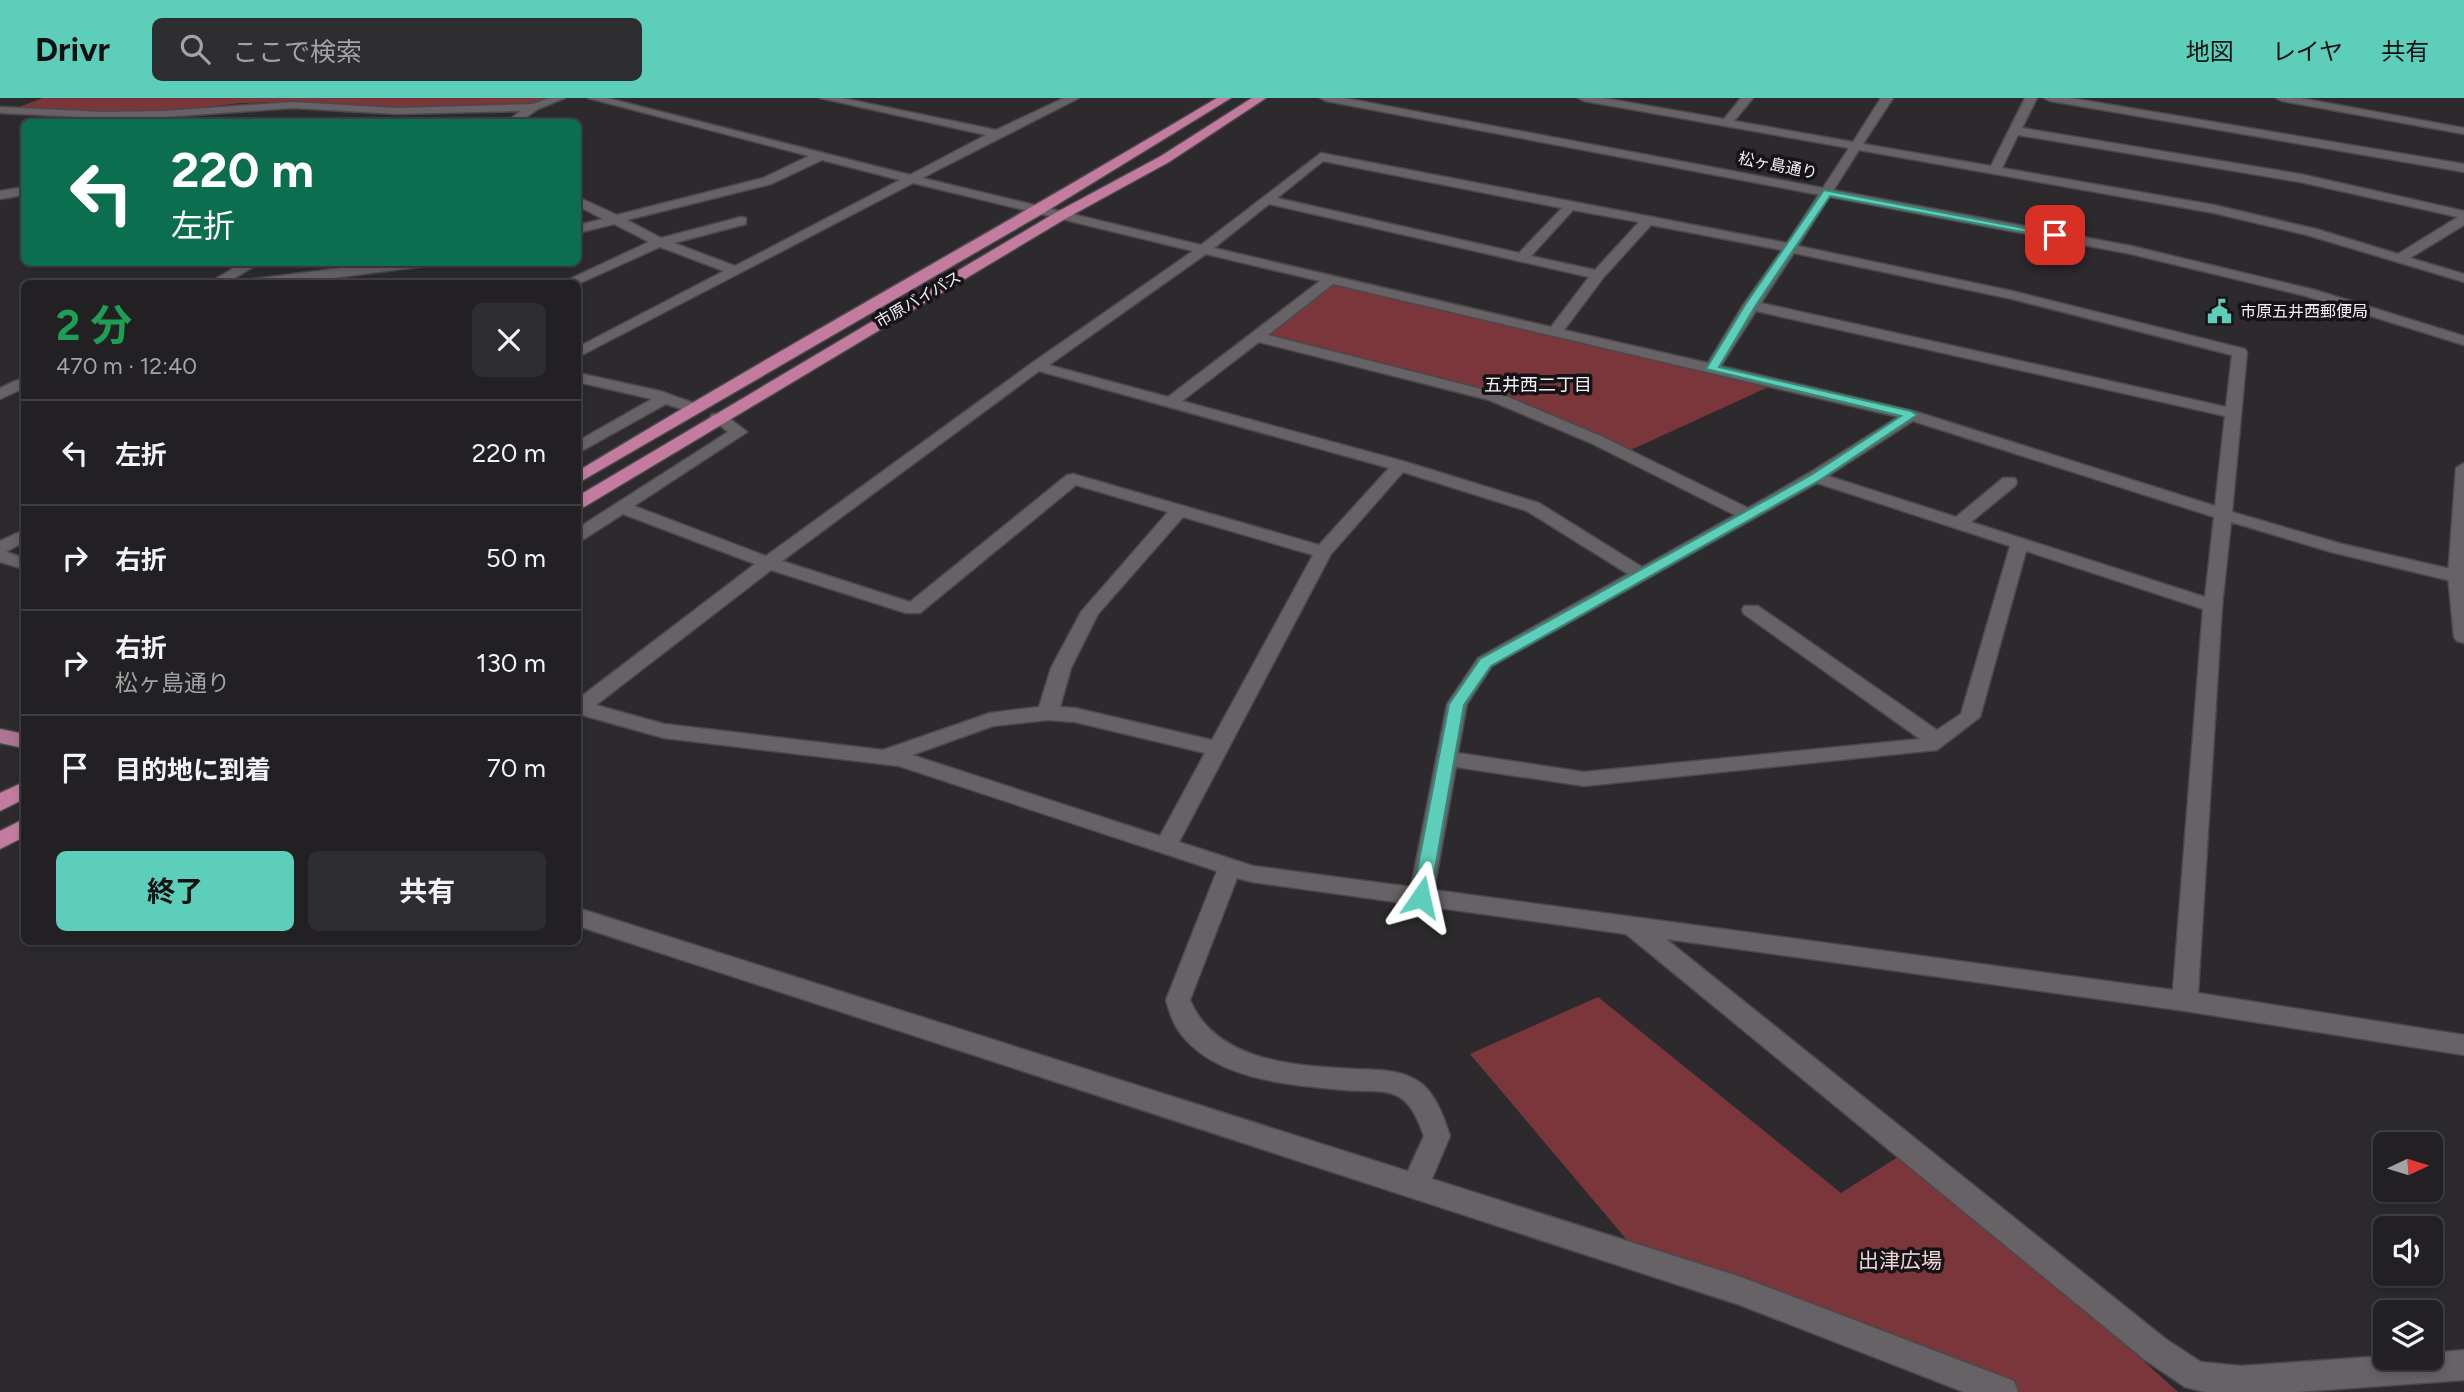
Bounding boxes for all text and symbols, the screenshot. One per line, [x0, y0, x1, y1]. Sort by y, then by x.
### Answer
search box [152, 18, 642, 81]
text: Drivr [35, 30, 110, 69]
icon: search [176, 30, 214, 68]
text: ここで検索 [232, 36, 362, 68]
text: 地図 [2186, 37, 2234, 66]
text: レイヤ [2272, 37, 2343, 66]
text: 共有 [2381, 37, 2429, 66]
text: 220 m [171, 140, 314, 199]
icon: left [56, 147, 147, 238]
street label: 松ヶ島通り [1737, 149, 1819, 182]
pin [2025, 205, 2085, 265]
text: 左折 [171, 207, 235, 245]
icon: arrive [2036, 216, 2074, 254]
street label: 市原バイパス [872, 267, 964, 332]
public building icon: 市原五井西郵便局 [2206, 297, 2234, 325]
text: 2 分 [56, 300, 132, 351]
place label: 市原五井西郵便局 [2240, 302, 2368, 321]
button: close [472, 303, 546, 377]
text: 470 m · 12:40 [56, 352, 197, 380]
district label: 五井西二丁目 [1484, 374, 1592, 396]
icon: left [56, 434, 94, 472]
text: 220 m [472, 437, 546, 469]
text: 左折 [115, 439, 167, 471]
icon: right [56, 539, 94, 577]
text: 50 m [486, 542, 546, 574]
text: 右折 [115, 544, 167, 576]
text: 右折 [115, 632, 167, 664]
icon: right [56, 644, 94, 682]
text: 130 m [476, 647, 546, 679]
text: 松ヶ島通り [115, 669, 230, 697]
icon: arrive [56, 749, 94, 787]
text: 70 m [487, 752, 546, 784]
text: 目的地に到着 [115, 754, 271, 786]
button: 終了 [56, 851, 294, 931]
button: 共有 [308, 851, 546, 931]
position arrow [1384, 860, 1458, 934]
north arrow [2373, 1132, 2443, 1202]
map controls [2373, 1132, 2443, 1370]
button: sound [2373, 1216, 2443, 1286]
park label: 出津広場 [1858, 1248, 1942, 1273]
button: layers [2373, 1300, 2443, 1370]

